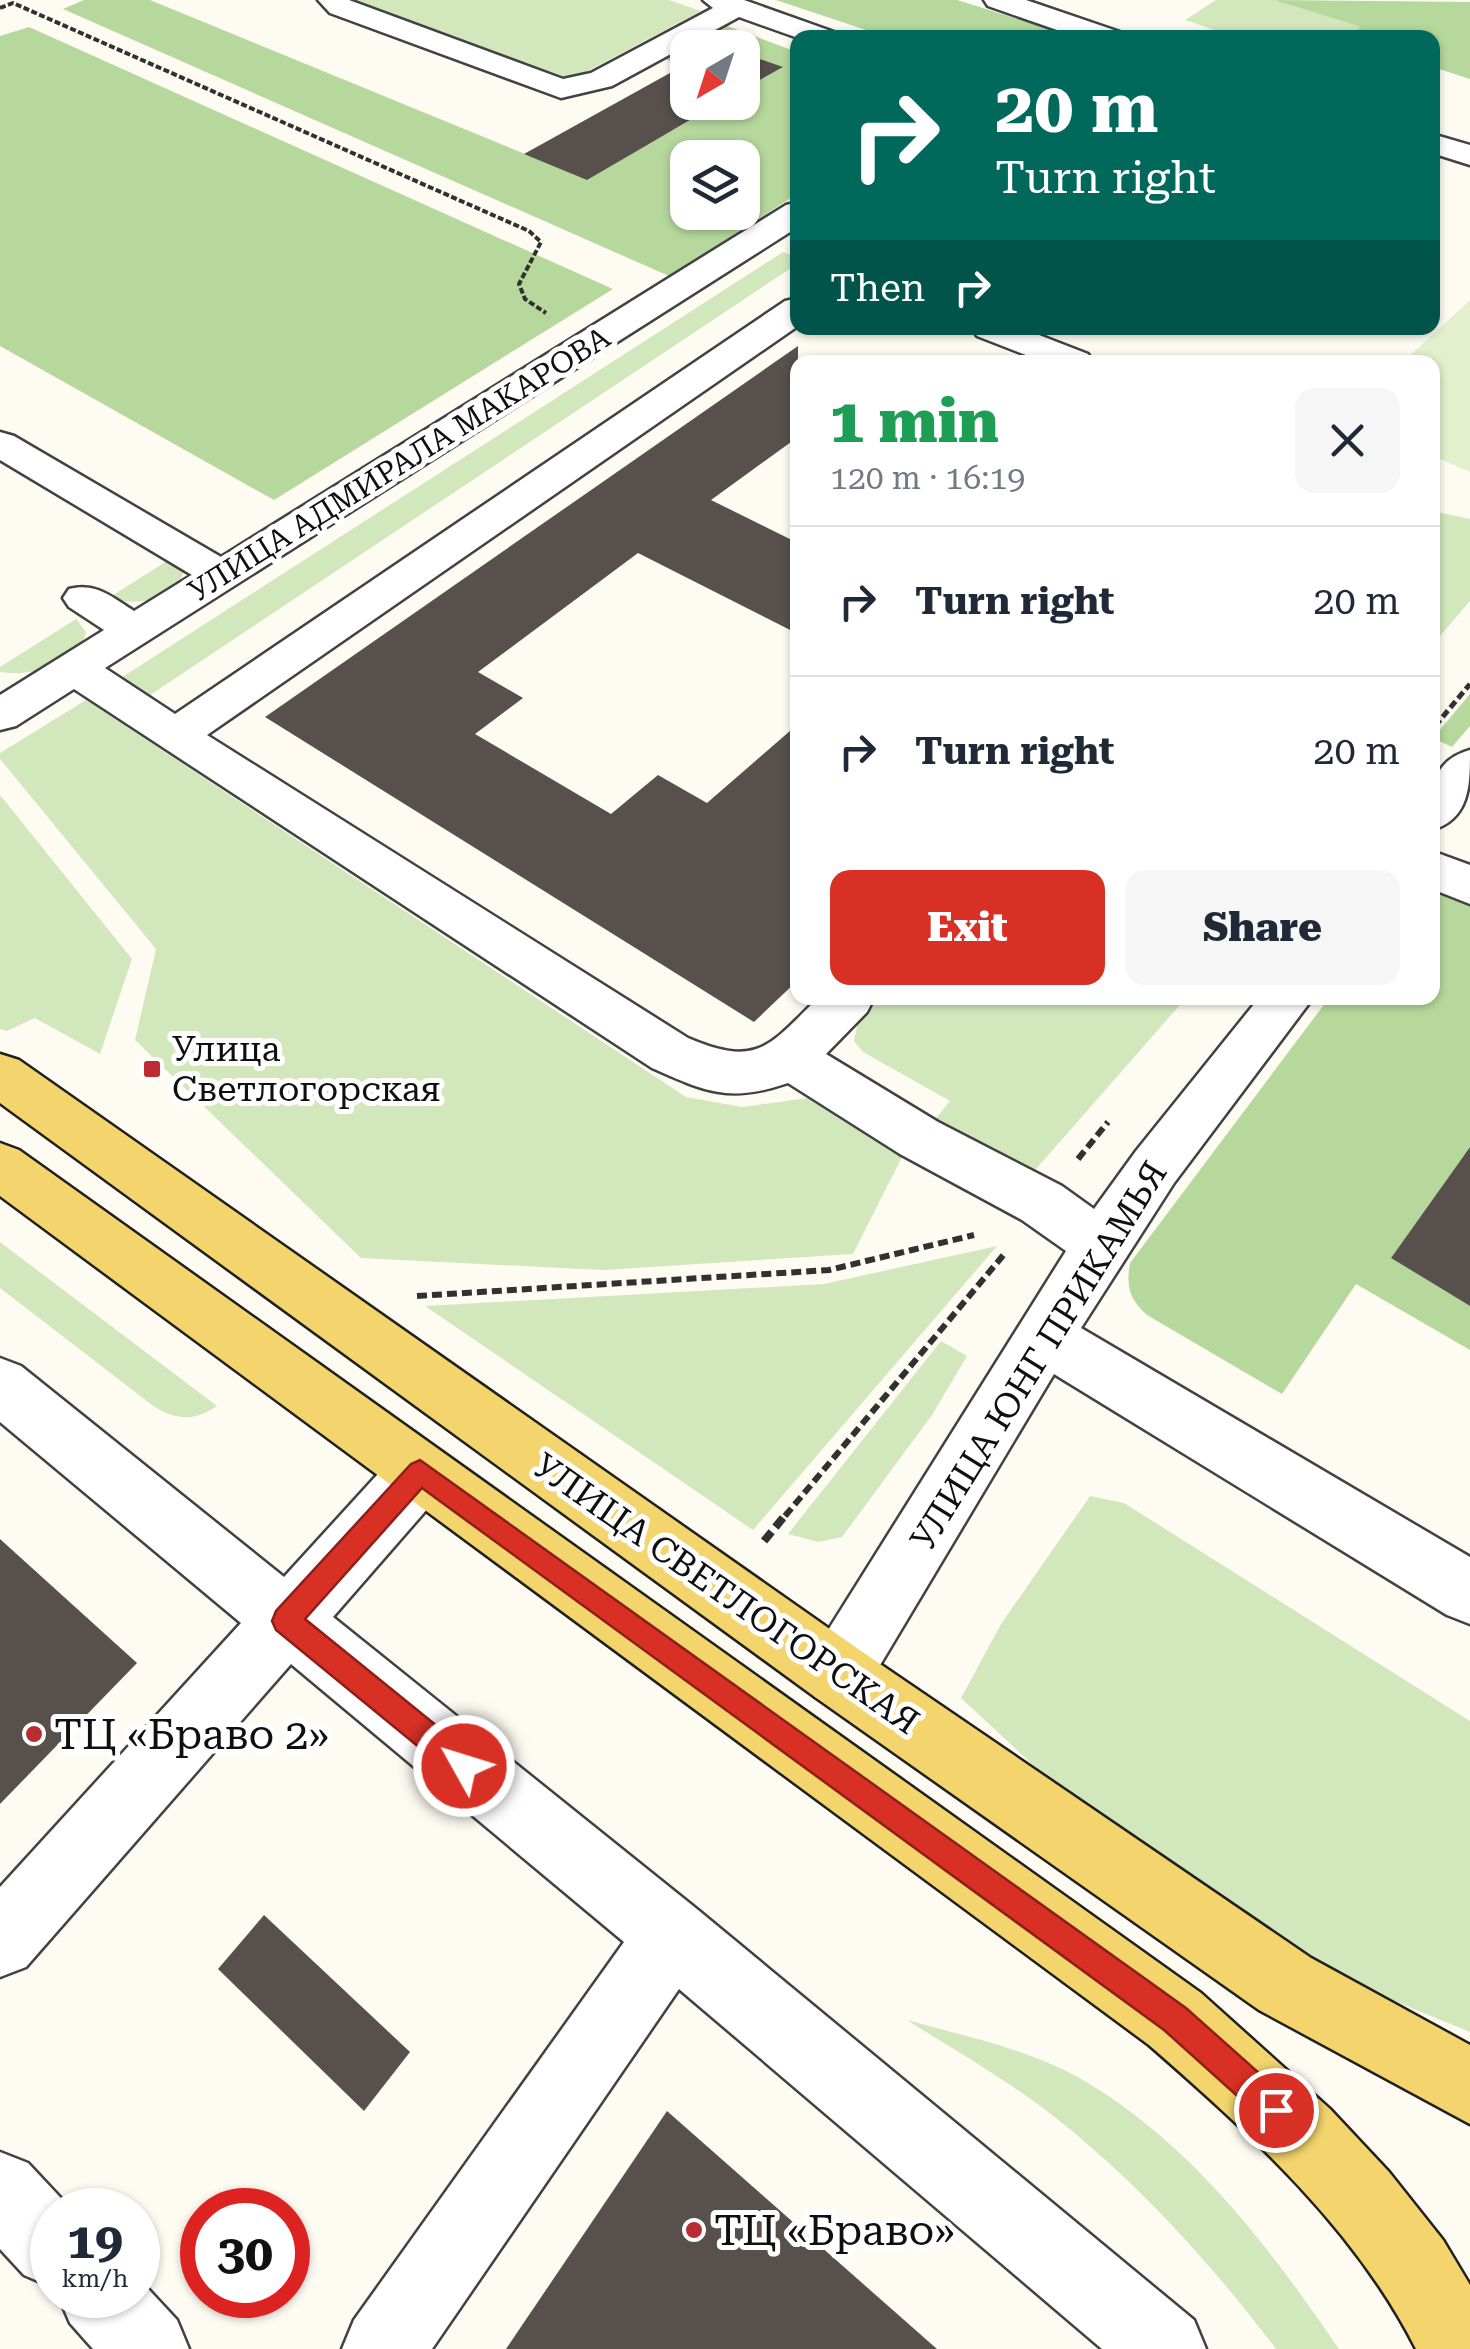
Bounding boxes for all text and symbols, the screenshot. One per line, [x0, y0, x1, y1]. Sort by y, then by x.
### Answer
north arrow [670, 30, 760, 120]
map controls [670, 30, 760, 230]
text: 20 m [995, 67, 1159, 149]
icon: right [830, 70, 960, 200]
button: layers [670, 140, 760, 230]
text: Turn right [995, 151, 1216, 204]
icon: right [945, 260, 1000, 315]
text: Then [830, 266, 925, 310]
street label: УЛИЦА АДМИРАЛА МАКАРОВА [182, 319, 616, 609]
text: 1 min [830, 386, 999, 457]
button: close [1295, 388, 1400, 493]
text: 120 m · 16:19 [830, 459, 1025, 497]
icon: right [830, 574, 885, 629]
text: Turn right [915, 579, 1114, 623]
text: 20 m [1313, 579, 1400, 623]
icon: right [830, 724, 885, 779]
text: Turn right [915, 729, 1114, 773]
text: 20 m [1313, 729, 1400, 773]
button: Exit [830, 870, 1105, 985]
button: Share [1125, 870, 1400, 985]
place label: Улица Светлогорская [172, 1029, 441, 1110]
marker: Улица Светлогорская [141, 1058, 163, 1080]
street label: УЛИЦА ЮНГ ПРИКАМЬЯ [902, 1154, 1176, 1558]
street label: УЛИЦА СВЕТЛОГОРСКАЯ [525, 1445, 927, 1743]
place label: ТЦ «Браво 2» [54, 1710, 329, 1759]
position arrow [412, 1714, 516, 1818]
marker: ТЦ «Браво 2» [23, 1723, 45, 1745]
pin [1234, 2068, 1319, 2153]
icon: arrive [1249, 2083, 1304, 2138]
speed limit sign: 30 [180, 2188, 310, 2318]
place label: ТЦ «Браво» [714, 2206, 955, 2255]
text: 19 [67, 2212, 123, 2270]
marker: ТЦ «Браво» [683, 2219, 705, 2241]
text: km/h [62, 2264, 128, 2293]

